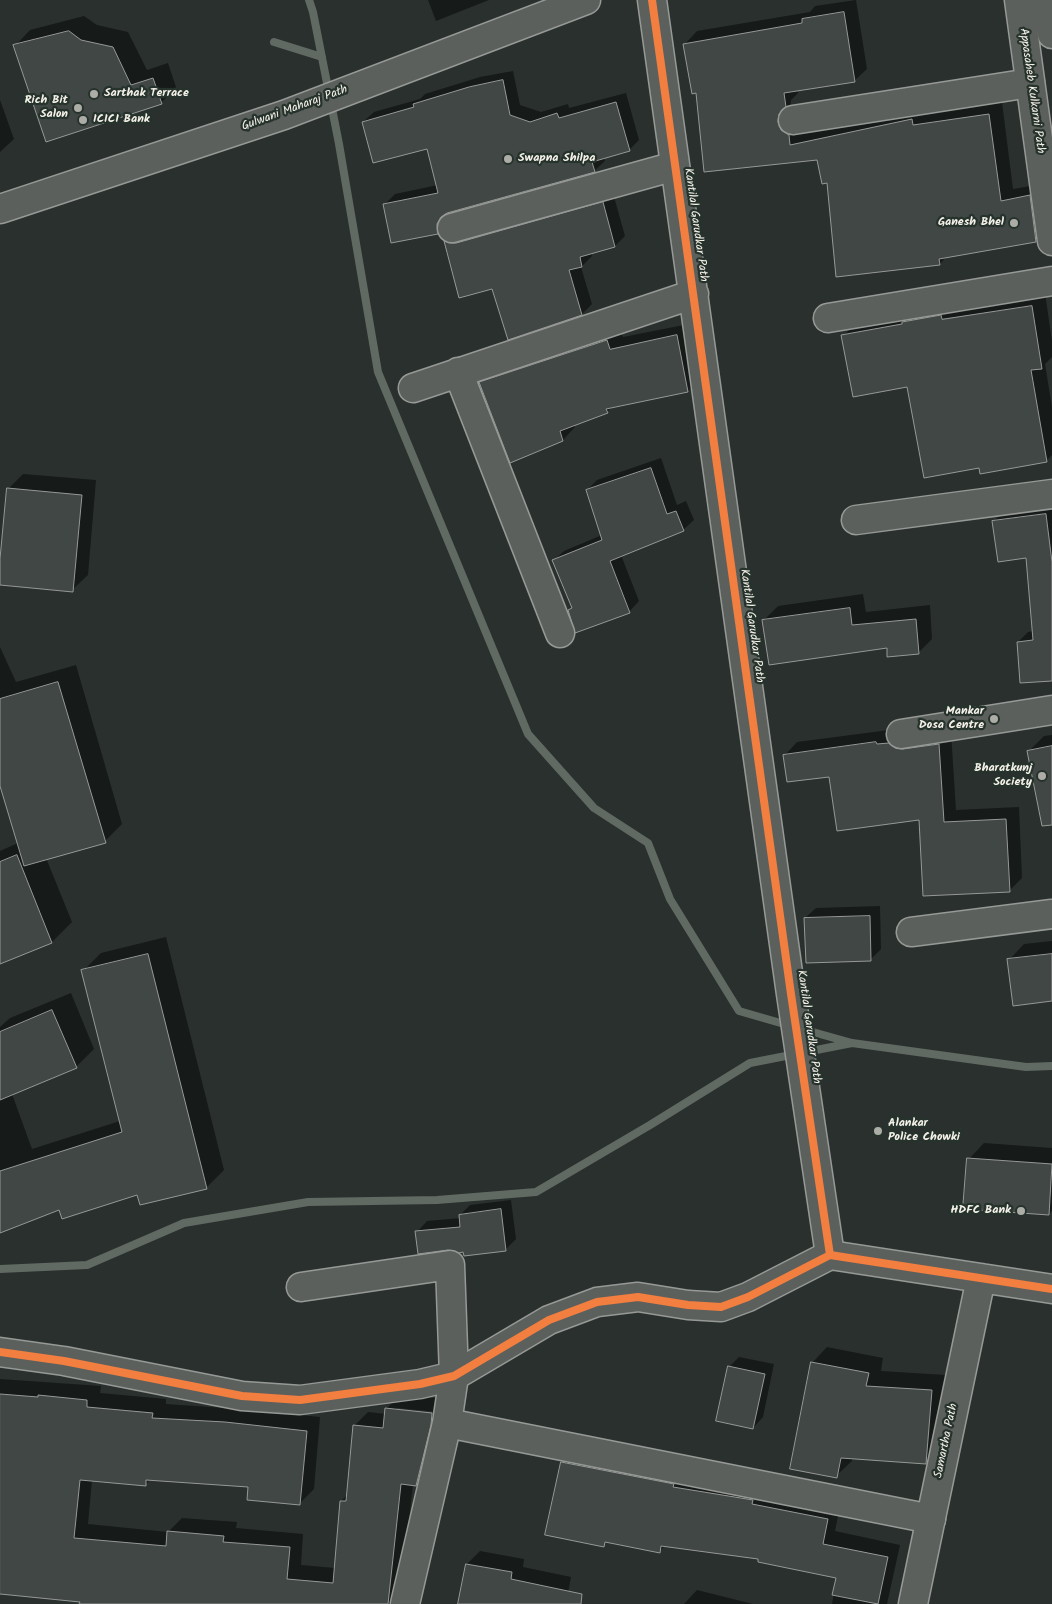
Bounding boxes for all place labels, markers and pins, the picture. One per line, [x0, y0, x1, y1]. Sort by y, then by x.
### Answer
place label: Sarthak Terrace [104, 87, 189, 101]
marker: Sarthak Terrace [88, 88, 100, 100]
place label: Rich Bit Salon [24, 94, 68, 122]
marker: Rich Bit Salon [72, 102, 84, 114]
place label: ICICI Bank [93, 113, 150, 127]
marker: ICICI Bank [77, 114, 89, 126]
place label: Swapna Shilpa [518, 152, 595, 166]
marker: Swapna Shilpa [502, 153, 514, 165]
place label: Ganesh Bhel [938, 216, 1004, 230]
marker: Ganesh Bhel [1008, 217, 1020, 229]
place label: Mankar Dosa Centre [919, 705, 984, 733]
marker: Mankar Dosa Centre [988, 713, 1000, 725]
place label: Bharatkunj Society [974, 762, 1032, 790]
marker: Bharatkunj Society [1036, 770, 1048, 782]
place label: Alankar Police Chowki [888, 1117, 960, 1145]
marker: Alankar Police Chowki [872, 1125, 884, 1137]
place label: HDFC Bank [950, 1204, 1011, 1218]
marker: HDFC Bank [1015, 1205, 1027, 1217]

